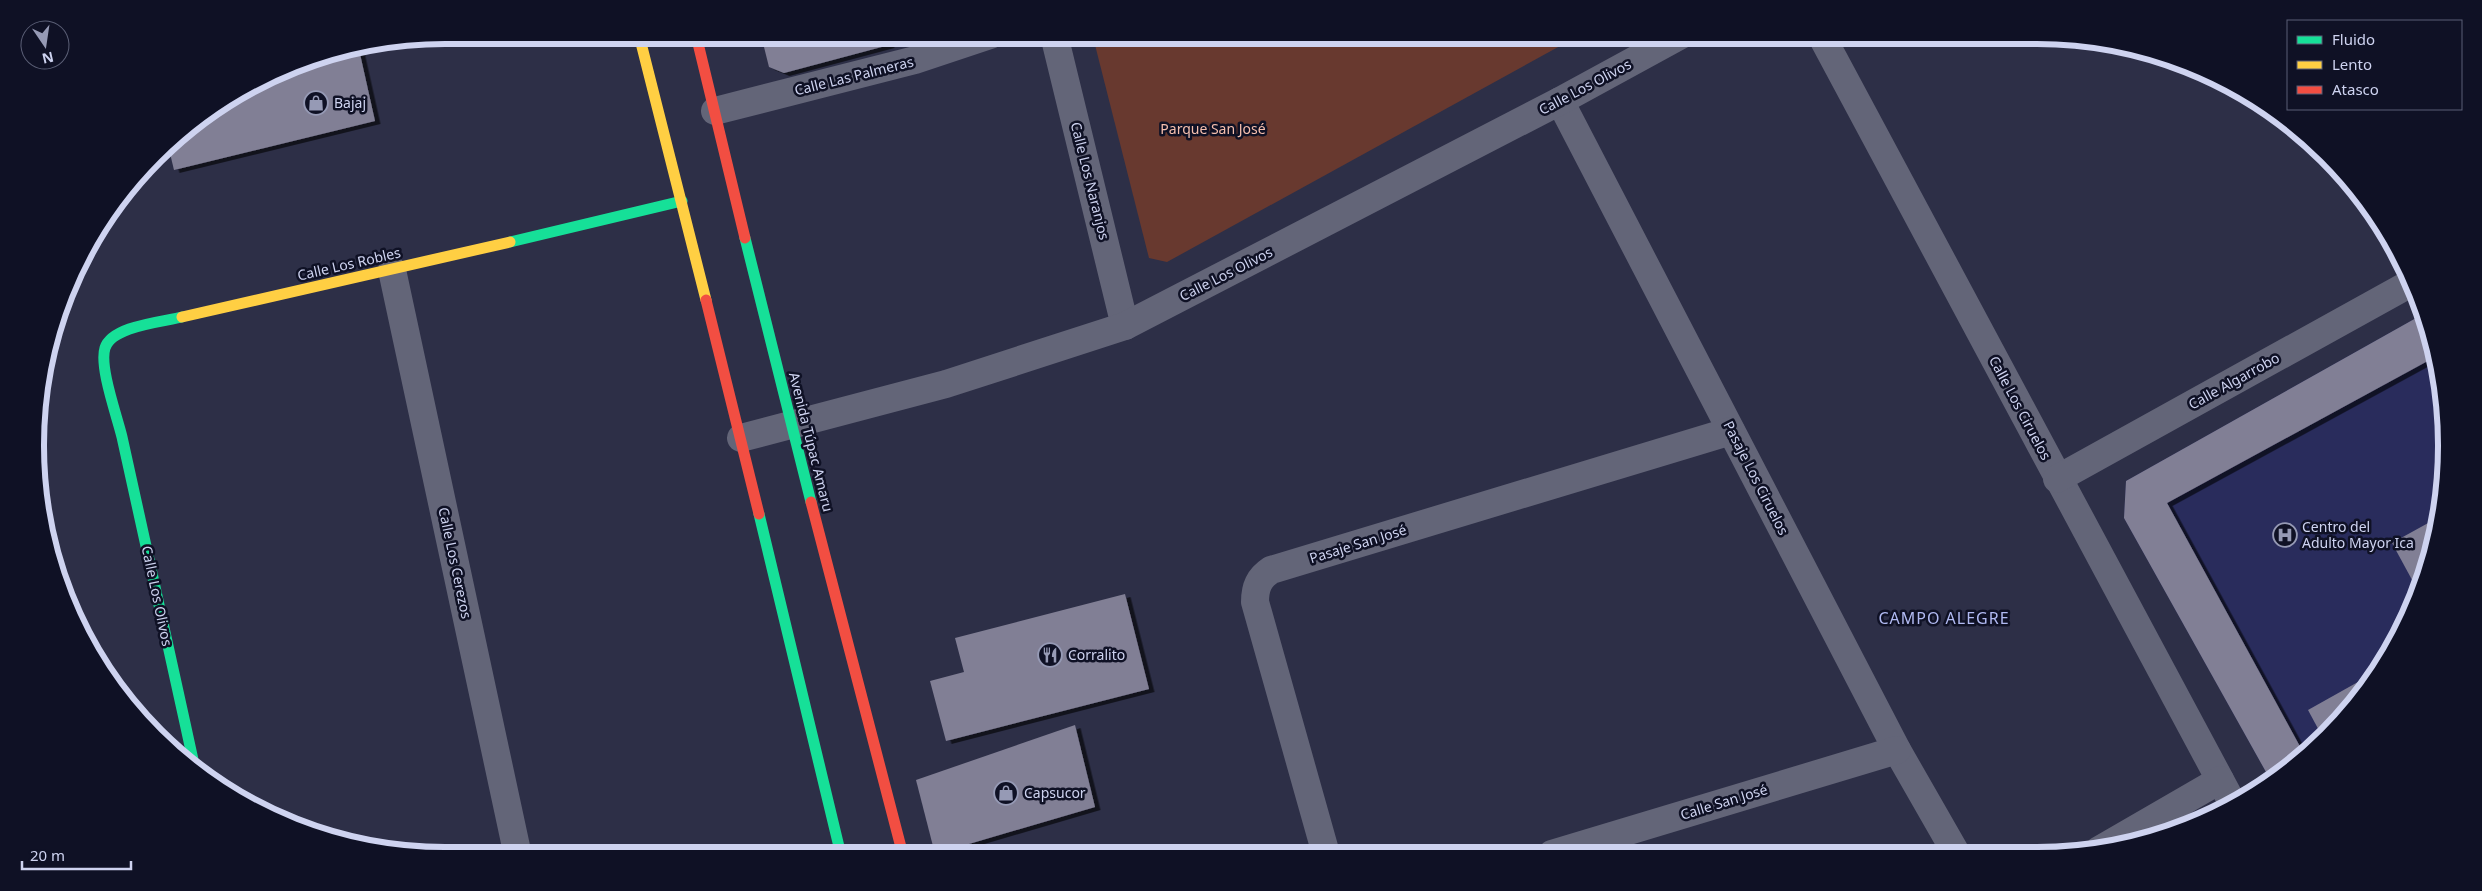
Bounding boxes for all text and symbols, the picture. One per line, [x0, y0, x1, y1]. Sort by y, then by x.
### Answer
north arrow [20, 20, 70, 70]
legend [2287, 20, 2462, 110]
text: Fluido [2332, 29, 2375, 49]
text: N [40, 48, 56, 69]
street label: Calle Las Palmeras [792, 51, 916, 99]
street label: Calle Los Olivos [1535, 54, 1635, 119]
text: Lento [2332, 54, 2372, 74]
text: Atasco [2332, 79, 2379, 99]
shop icon: Bajaj [303, 90, 329, 116]
place label: Bajaj [334, 93, 366, 112]
park label: Parque San José [1160, 119, 1266, 138]
street label: Calle Los Naranjos [1067, 120, 1114, 242]
street label: Calle Los Robles [295, 242, 403, 285]
street label: Calle Los Olivos [1176, 242, 1276, 305]
street label: Calle Algarrobo [2185, 348, 2283, 413]
street label: Calle Los Ciruelos [1985, 352, 2056, 463]
street label: Avenida Túpac Amaru [785, 370, 838, 514]
street label: Pasaje Los Ciruelos [1719, 417, 1794, 538]
street label: Calle Los Cerezos [434, 505, 477, 621]
place label: Centro del Adulto Mayor Ica [2302, 517, 2414, 552]
street label: Pasaje San José [1307, 520, 1409, 567]
hospital icon: Centro del Adulto Mayor Ica [2272, 522, 2298, 548]
street label: Calle Los Olivos [138, 544, 177, 648]
district label: CAMPO ALEGRE [1878, 607, 2010, 629]
restaurant icon: Corralito [1037, 642, 1063, 668]
place label: Corralito [1068, 645, 1125, 664]
street label: Calle San José [1678, 779, 1770, 824]
shop icon: Capsucor [993, 780, 1019, 806]
place label: Capsucor [1024, 783, 1086, 802]
scale bar [22, 838, 131, 870]
text: 20 m [30, 845, 65, 865]

